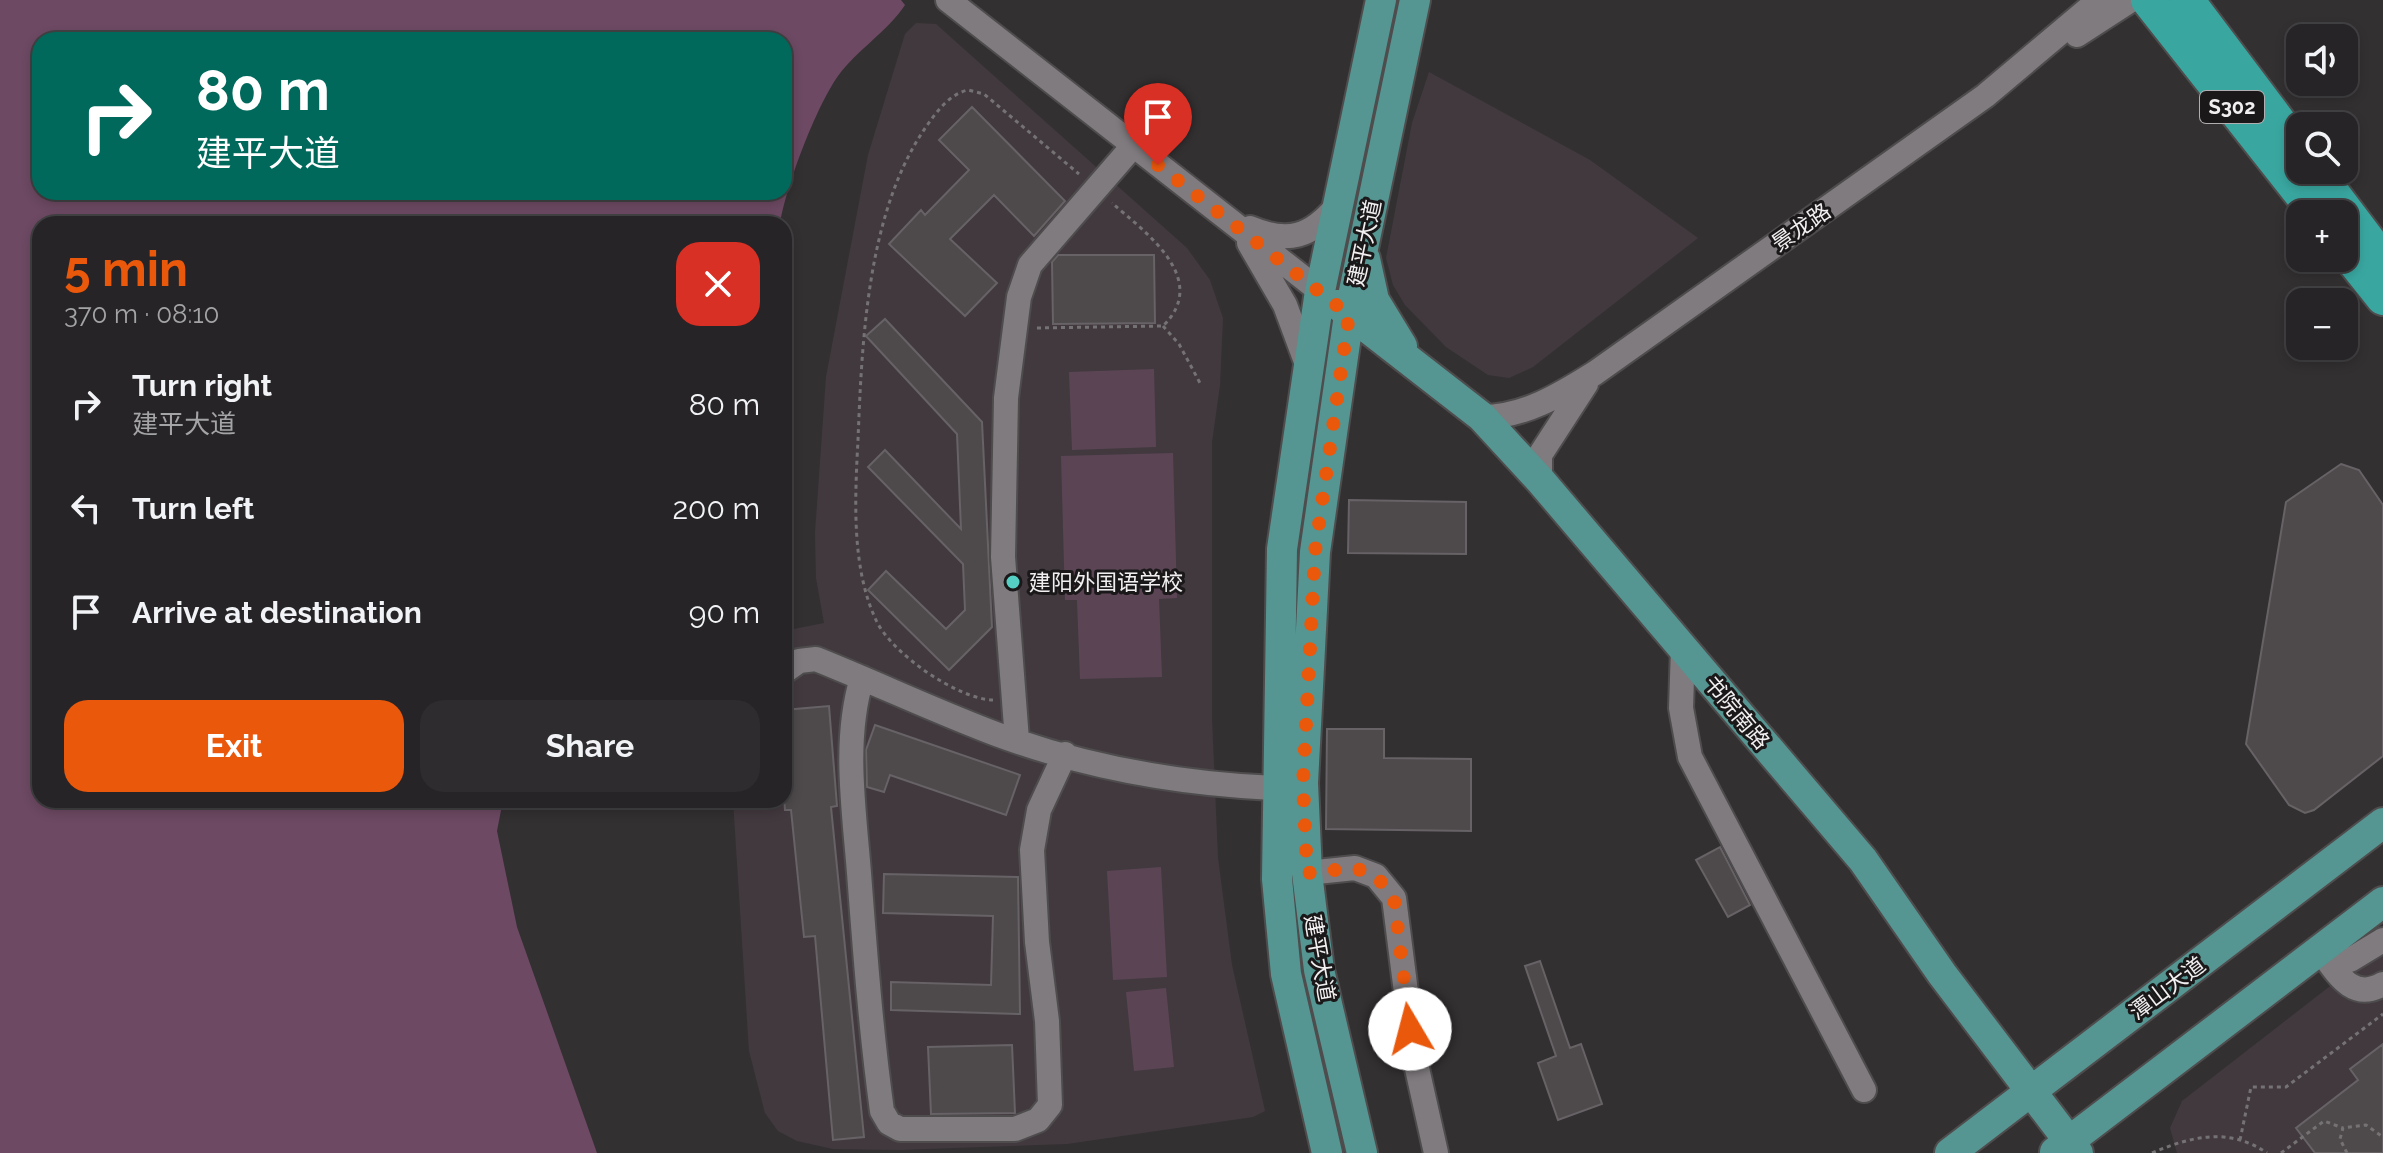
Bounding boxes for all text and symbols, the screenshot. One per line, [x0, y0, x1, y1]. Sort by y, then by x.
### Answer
map controls [2286, 24, 2358, 360]
button: sound [2286, 24, 2358, 96]
text: 80 m [196, 57, 330, 123]
icon: right [64, 64, 168, 168]
pin [1124, 83, 1192, 165]
road number: S302 [2200, 91, 2264, 123]
icon: arrive [1136, 95, 1180, 139]
button: search [2286, 112, 2358, 184]
text: 建平大道 [196, 132, 340, 174]
street label: 建平大道 [1342, 197, 1386, 289]
street label: 景龙路 [1767, 197, 1835, 257]
button: + [2286, 200, 2358, 272]
text: 5 min [64, 241, 188, 297]
button: close [676, 242, 760, 326]
button: − [2286, 288, 2358, 360]
text: 370 m · 08:10 [64, 299, 219, 329]
text: Turn right [132, 368, 272, 403]
icon: right [64, 382, 108, 426]
text: 80 m [689, 387, 760, 422]
text: 建平大道 [132, 409, 236, 439]
icon: left [64, 486, 108, 530]
text: Turn left [132, 491, 254, 526]
text: 200 m [672, 491, 760, 526]
place label: 建阳外国语学校 [1029, 569, 1183, 595]
marker: 建阳外国语学校 [1004, 573, 1022, 591]
icon: arrive [64, 590, 108, 634]
text: Arrive at destination [132, 595, 422, 630]
text: 90 m [689, 595, 760, 630]
street label: 书院南路 [1699, 670, 1775, 754]
button: Exit [64, 700, 404, 792]
button: Share [420, 700, 760, 792]
street label: 建平大道 [1300, 912, 1340, 1004]
street label: 潭山大道 [2124, 951, 2210, 1025]
position arrow [1368, 987, 1452, 1071]

